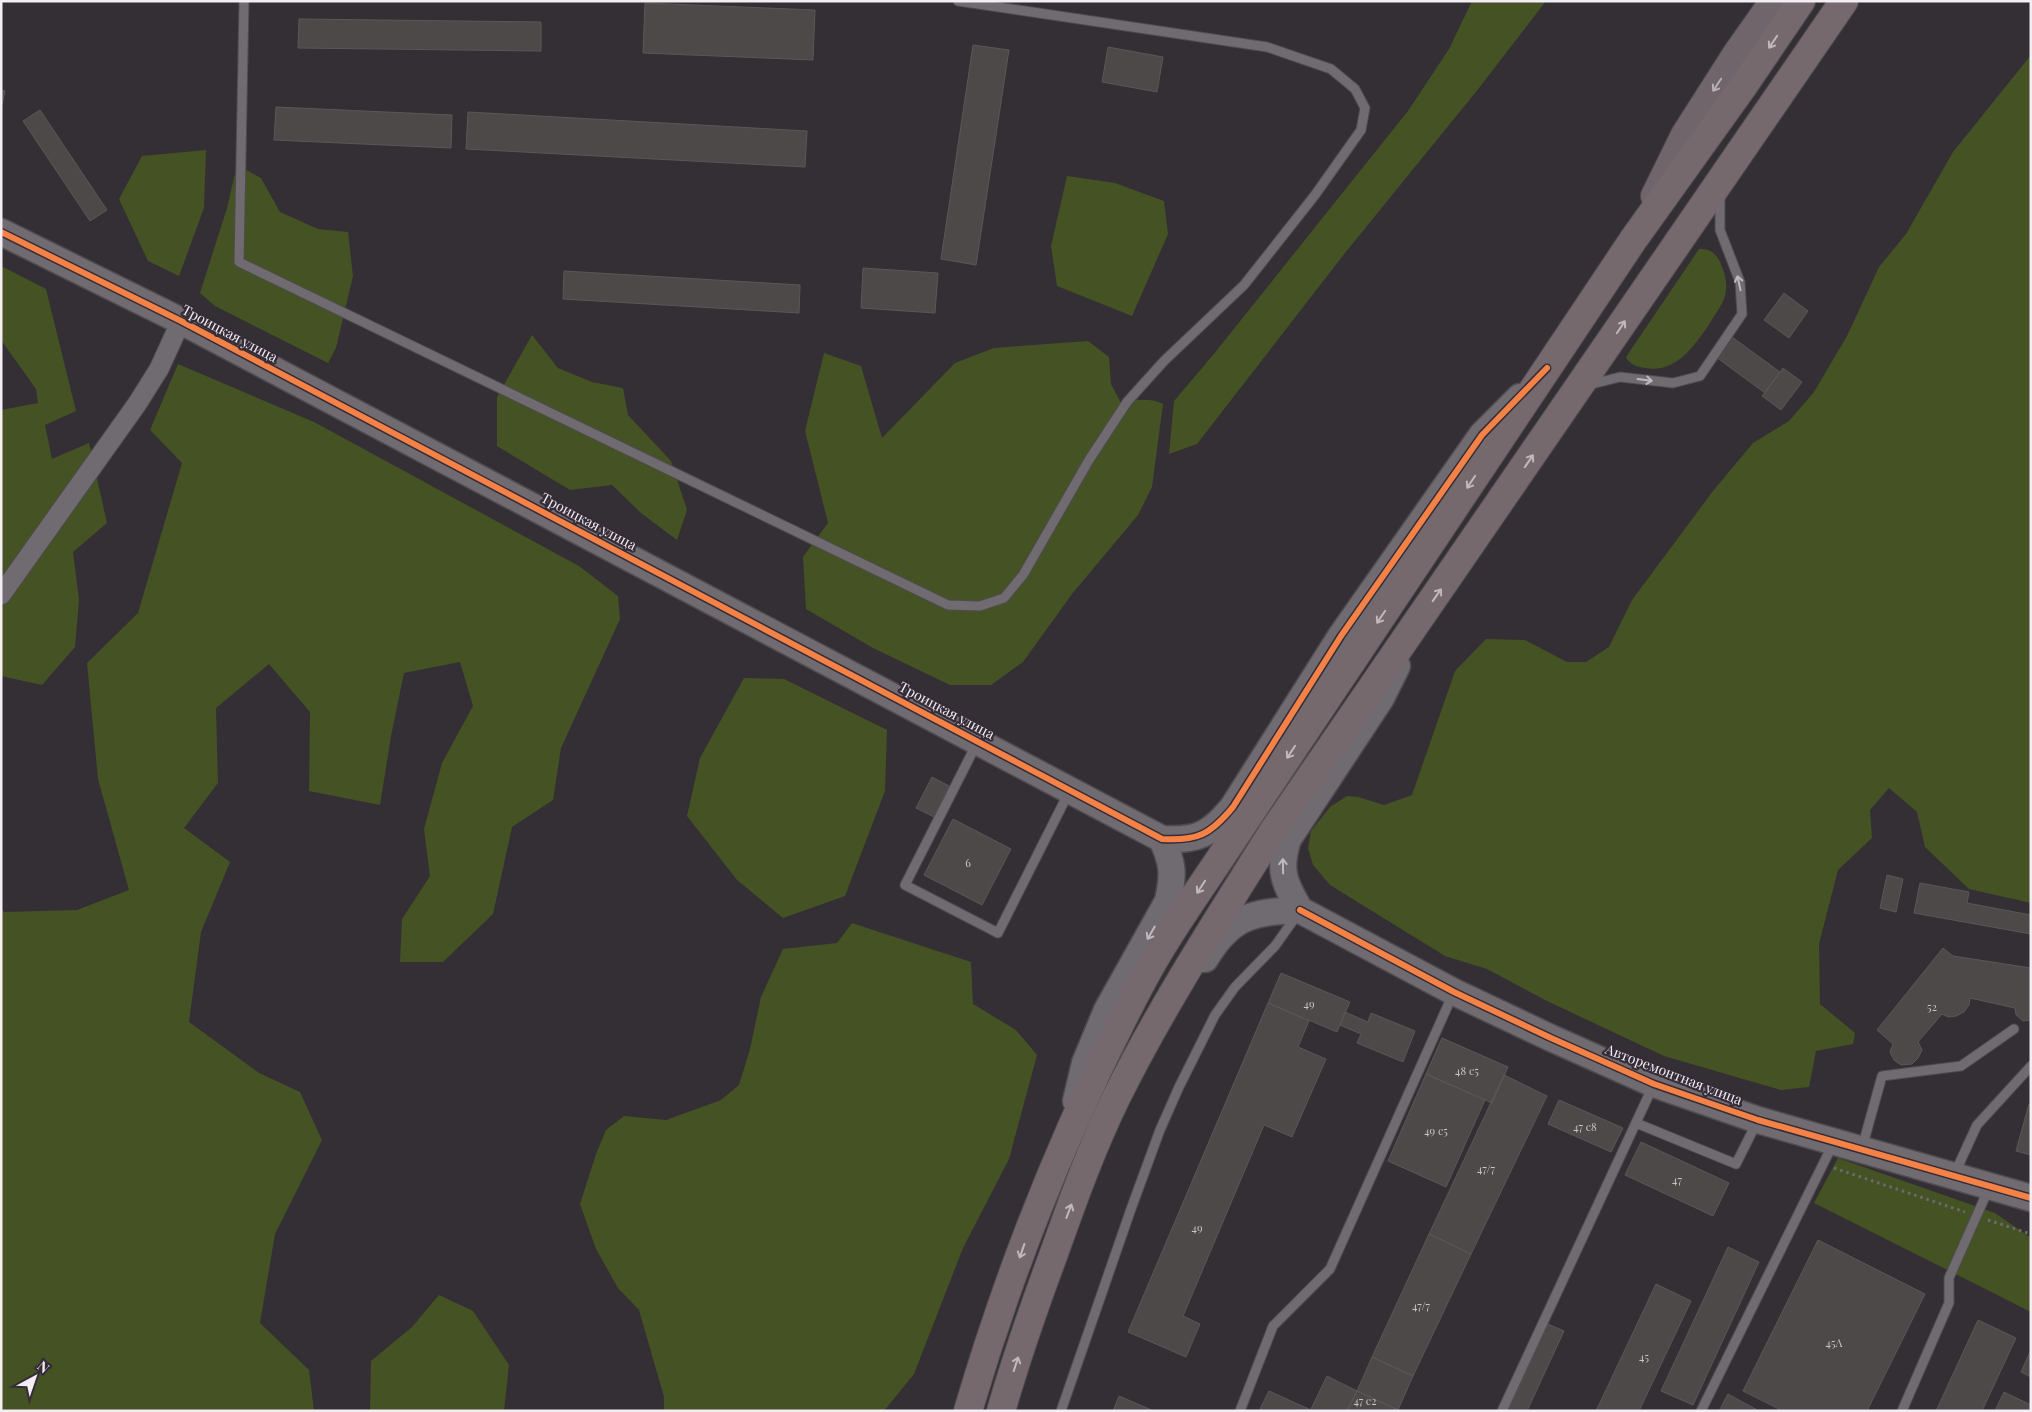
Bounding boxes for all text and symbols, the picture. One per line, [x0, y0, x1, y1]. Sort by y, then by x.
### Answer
one-way arrow [1768, 34, 1778, 48]
one-way arrow [1712, 78, 1722, 92]
one-way arrow [1734, 275, 1743, 291]
street label: Троицкая улица [179, 300, 281, 366]
one-way arrow [1616, 320, 1626, 334]
one-way arrow [1637, 375, 1653, 385]
one-way arrow [1524, 454, 1534, 468]
one-way arrow [1466, 474, 1476, 488]
street label: Троицкая улица [538, 488, 640, 554]
one-way arrow [1432, 588, 1442, 602]
one-way arrow [1376, 610, 1386, 624]
street label: Троицкая улица [896, 677, 998, 743]
one-way arrow [1286, 745, 1296, 759]
house number: 6 [965, 855, 971, 870]
one-way arrow [1278, 858, 1287, 874]
one-way arrow [1196, 880, 1206, 894]
one-way arrow [1146, 925, 1155, 940]
house number: 49 [1303, 996, 1315, 1011]
house number: 52 [1927, 999, 1937, 1014]
street label: Авторемонтная улица [1602, 1039, 1745, 1109]
house number: 48 с5 [1455, 1063, 1479, 1078]
house number: 47 с8 [1573, 1119, 1597, 1134]
house number: 49 с5 [1424, 1123, 1448, 1138]
house number: 47/7 [1477, 1161, 1496, 1176]
house number: 47 [1672, 1172, 1682, 1187]
one-way arrow [1065, 1204, 1074, 1219]
house number: 49 [1191, 1220, 1203, 1235]
one-way arrow [1017, 1242, 1027, 1258]
house number: 47/7 [1412, 1298, 1431, 1313]
house number: 45А [1826, 1335, 1843, 1350]
house number: 45 [1639, 1349, 1649, 1364]
north arrow [10, 1352, 60, 1402]
text: N [34, 1356, 54, 1377]
one-way arrow [1011, 1357, 1021, 1373]
house number: 47 с2 [1354, 1393, 1377, 1408]

